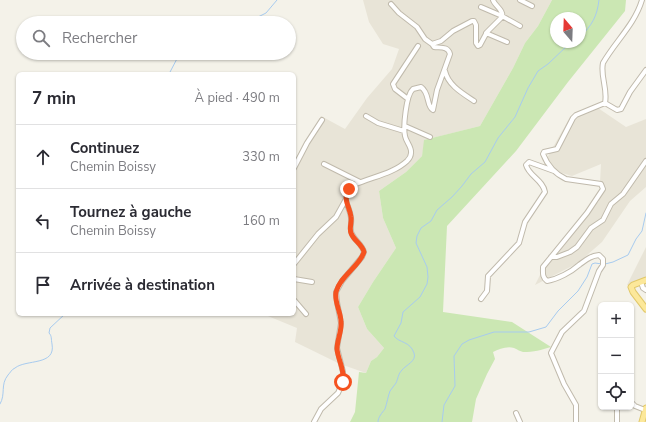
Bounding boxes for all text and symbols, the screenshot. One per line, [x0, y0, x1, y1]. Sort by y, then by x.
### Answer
north arrow [550, 12, 586, 48]
search box [16, 16, 296, 60]
icon: search [30, 27, 52, 49]
text: Rechercher [62, 28, 137, 48]
text: 7 min [32, 87, 76, 110]
text: À pied · 490 m [195, 89, 280, 107]
text: Continuez [70, 138, 139, 158]
icon: ahead [32, 146, 54, 168]
text: 330 m [242, 148, 280, 166]
text: Chemin Boissy [70, 158, 156, 176]
route end [340, 180, 358, 198]
text: Tournez à gauche [70, 202, 192, 222]
icon: left [32, 210, 54, 232]
text: 160 m [242, 212, 280, 230]
text: Chemin Boissy [70, 222, 156, 240]
icon: arrive [32, 274, 54, 296]
text: Arrivée à destination [70, 275, 215, 295]
map controls [598, 302, 634, 410]
button: + [598, 302, 634, 338]
button: − [598, 338, 634, 374]
route start [334, 373, 352, 391]
button: locate [598, 374, 634, 410]

